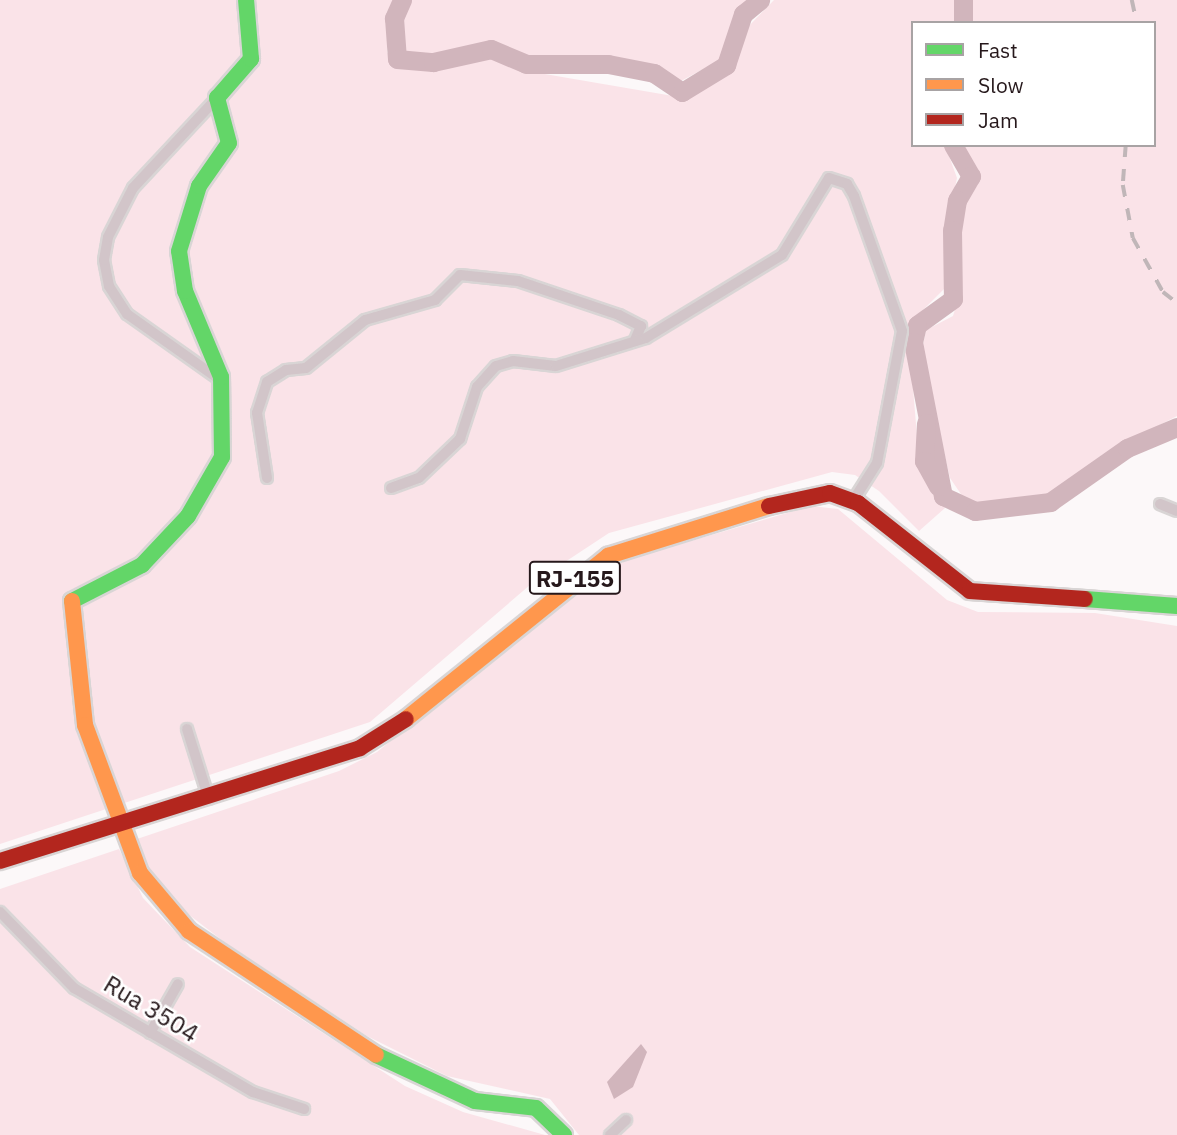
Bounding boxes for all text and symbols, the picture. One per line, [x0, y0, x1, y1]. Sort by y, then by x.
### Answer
legend [911, 21, 1156, 147]
text: Fast [978, 36, 1018, 64]
text: Slow [978, 71, 1024, 99]
text: Jam [978, 106, 1018, 134]
road number: RJ-155 [528, 558, 622, 598]
street label: Rua 3504 [99, 970, 203, 1048]

